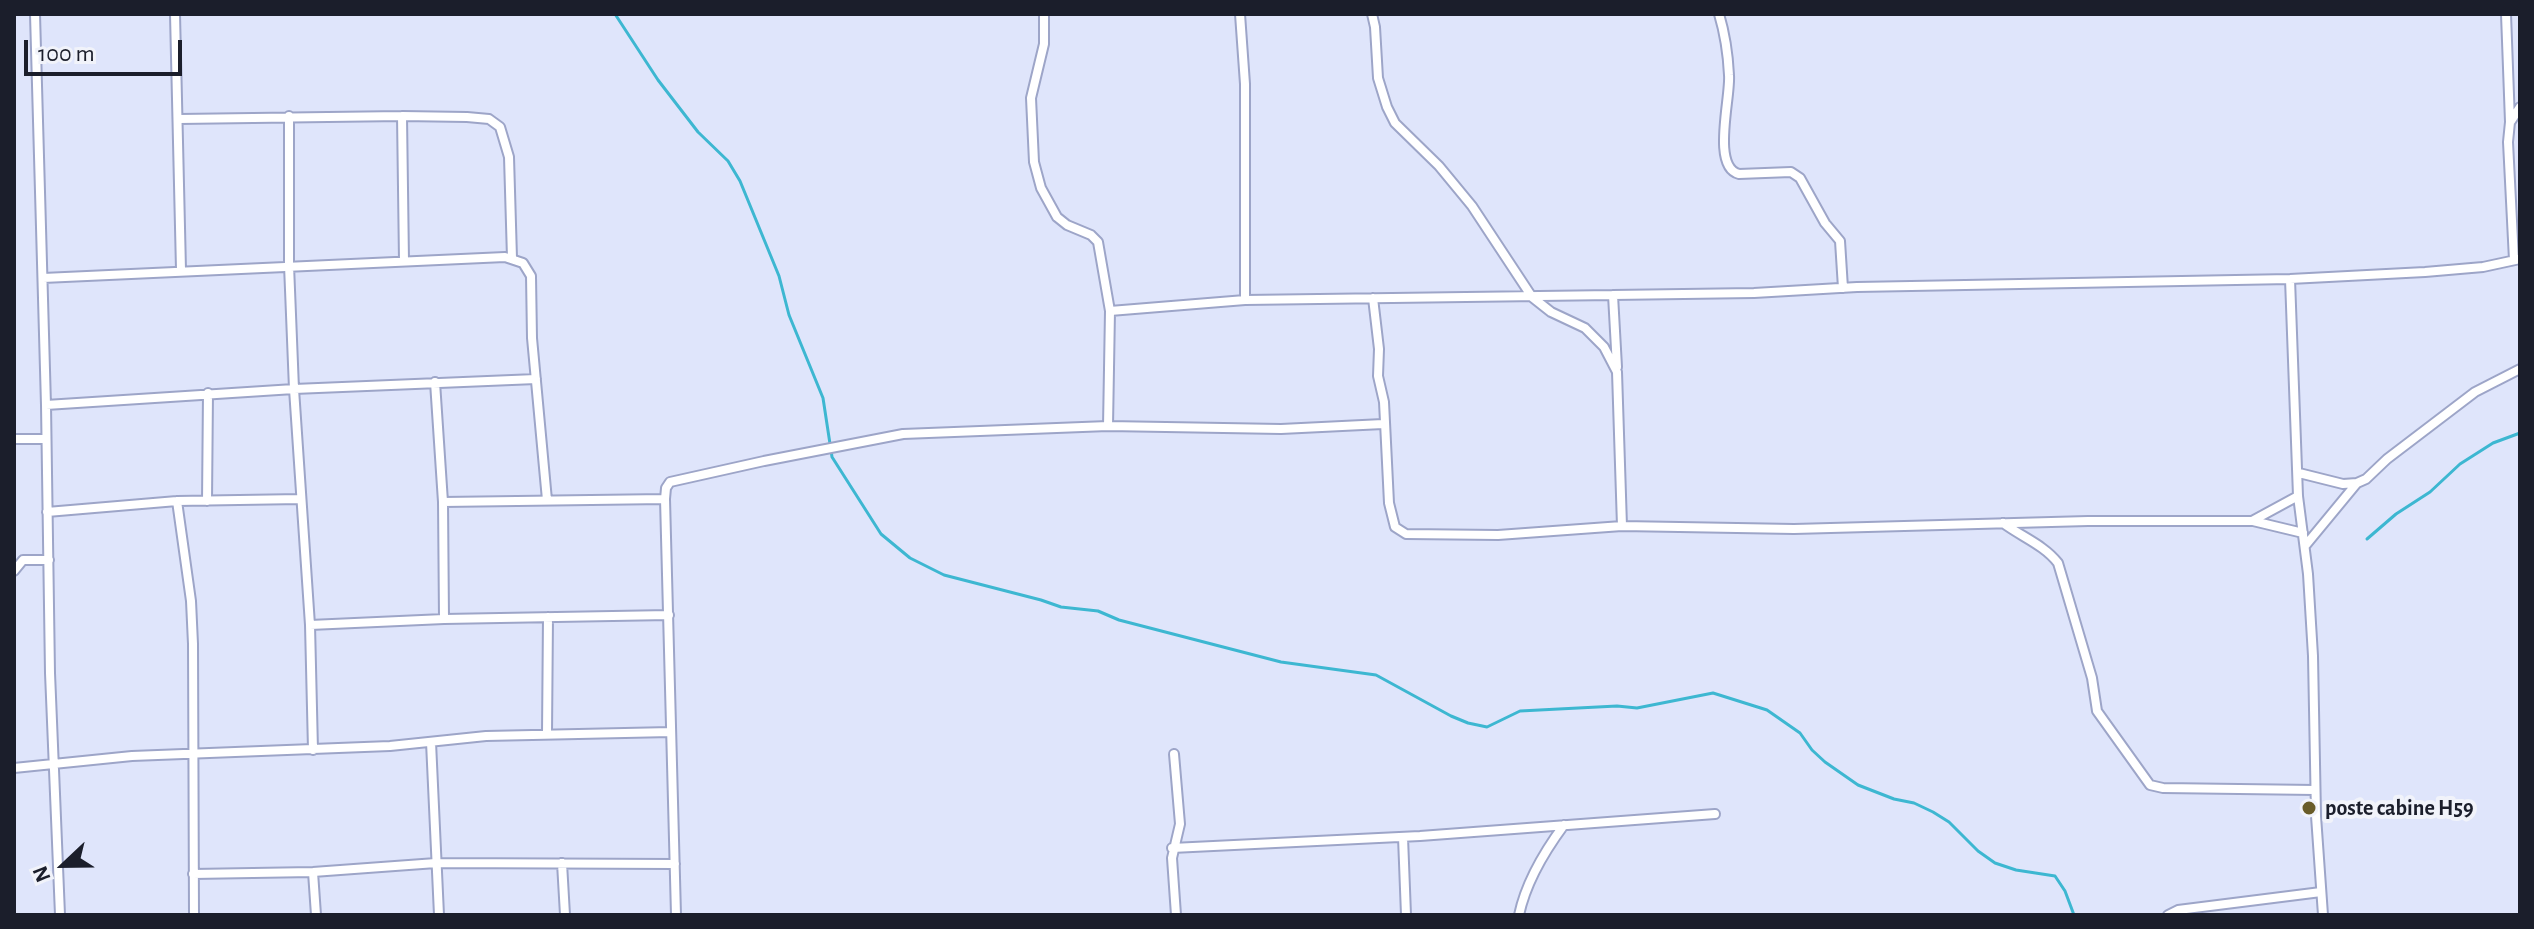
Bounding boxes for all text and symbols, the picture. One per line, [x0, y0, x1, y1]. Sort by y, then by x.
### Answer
scale bar [28, 24, 186, 74]
text: 100 m [38, 42, 95, 66]
place label: poste cabine H59 [2325, 795, 2474, 821]
marker: poste cabine H59 [2300, 799, 2318, 817]
north arrow [24, 825, 104, 905]
text: N [29, 863, 55, 885]

